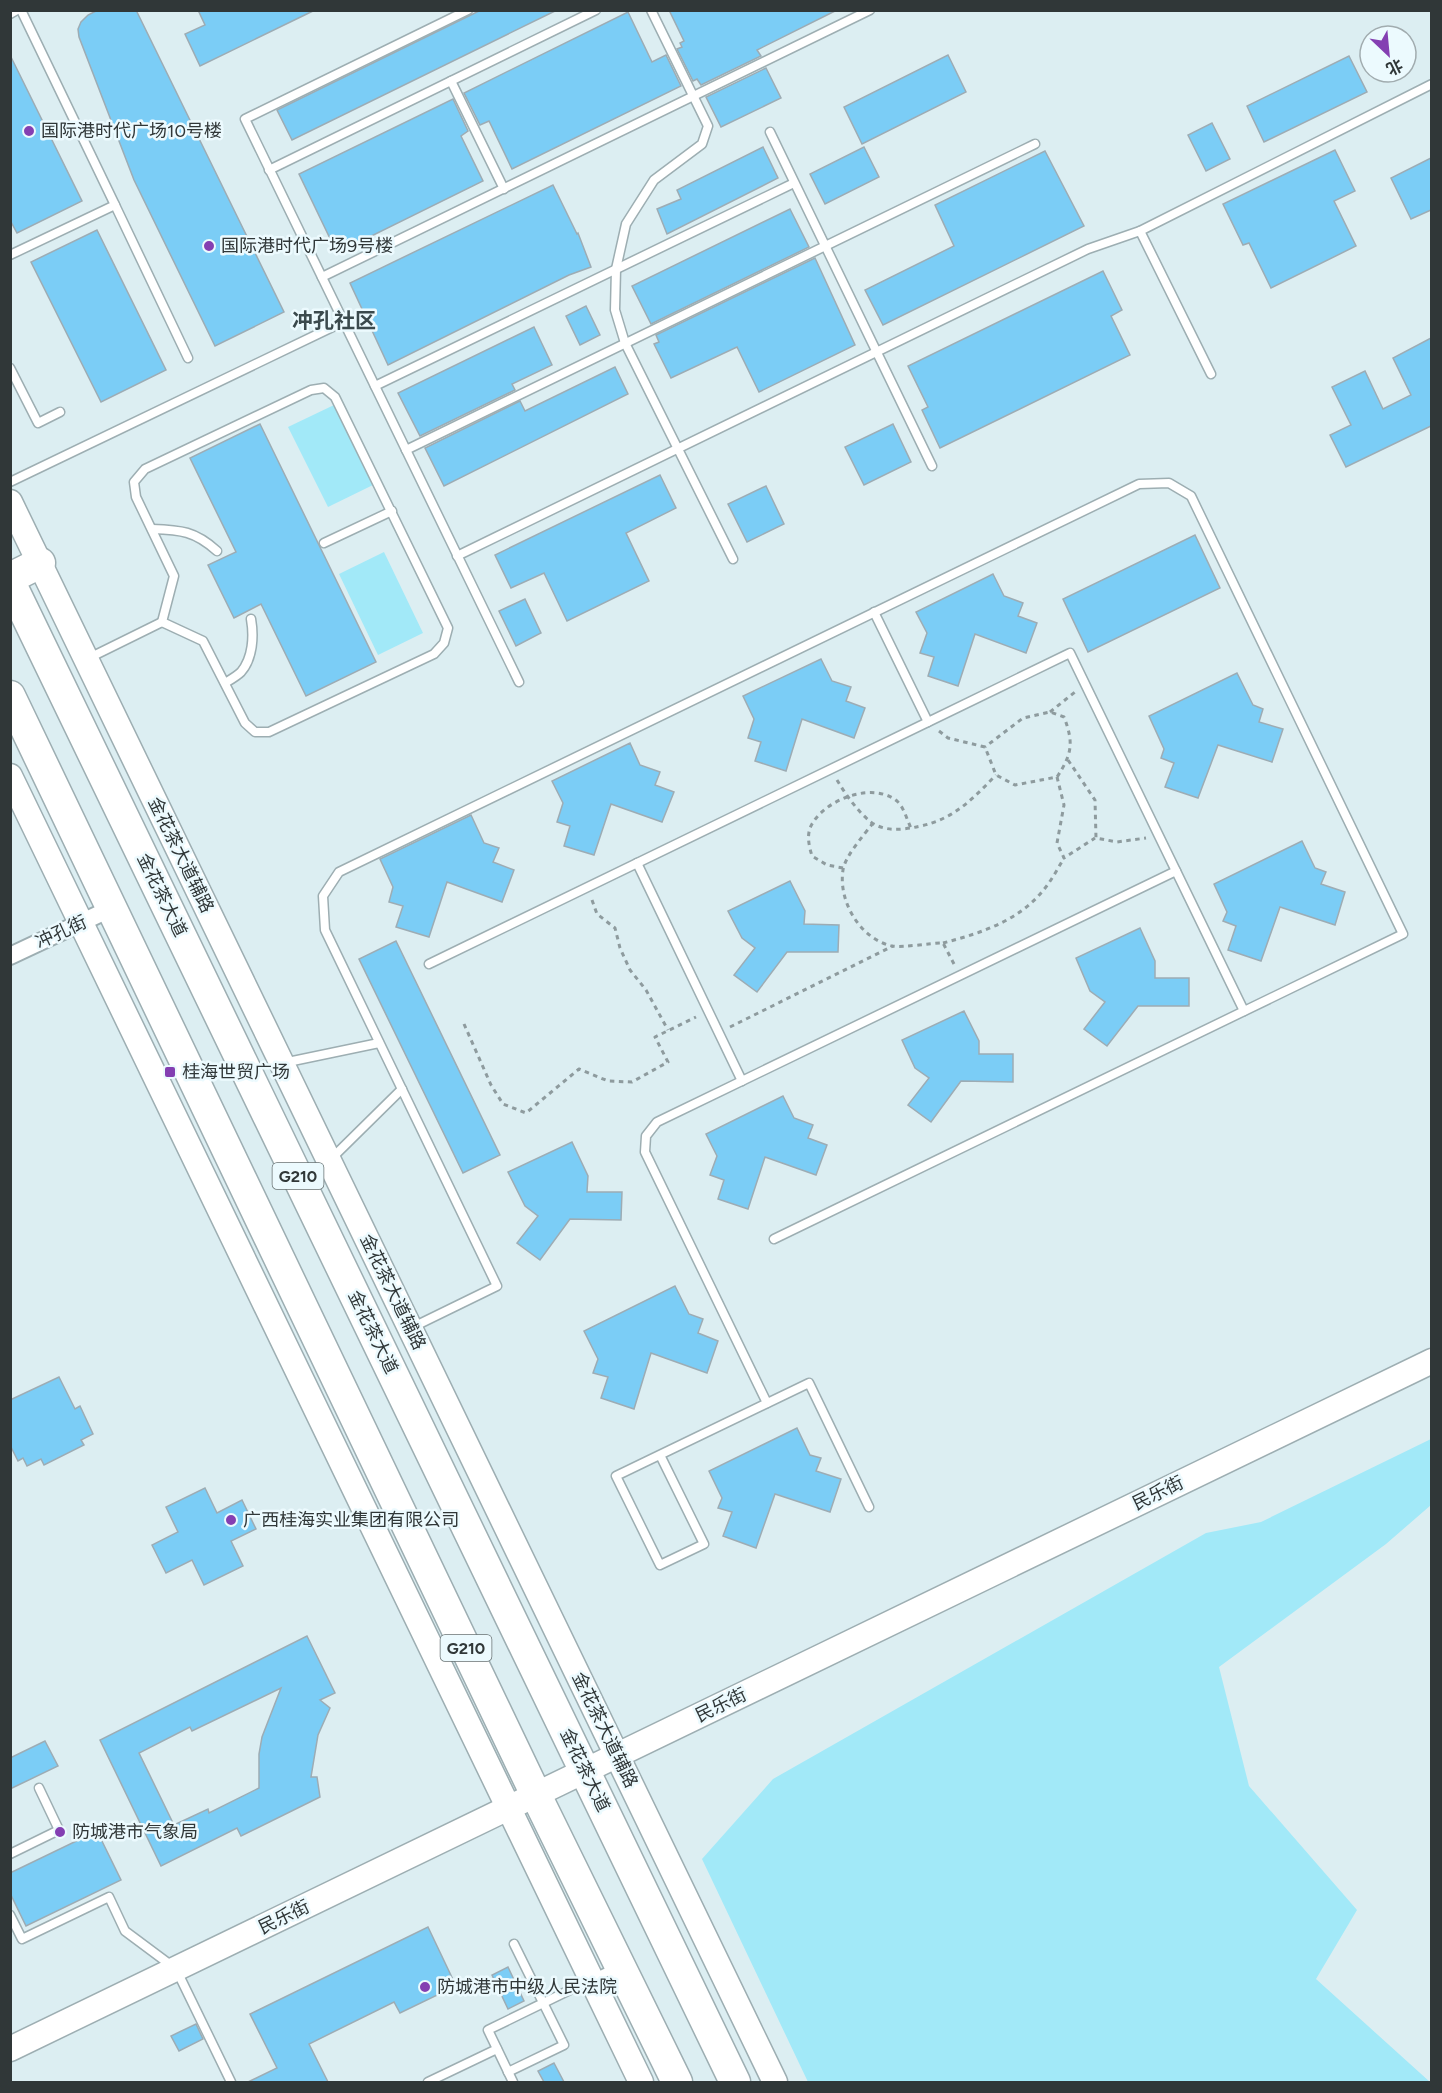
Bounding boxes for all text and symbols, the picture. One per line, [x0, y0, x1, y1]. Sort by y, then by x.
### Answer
north arrow [1358, 24, 1418, 84]
text: 北 [1383, 55, 1406, 79]
place label: 国际港时代广场10号楼 [41, 120, 222, 142]
marker: 国际港时代广场10号楼 [22, 124, 36, 138]
place label: 国际港时代广场9号楼 [221, 235, 393, 257]
marker: 国际港时代广场9号楼 [202, 239, 216, 253]
district label: 冲孔社区 [292, 308, 376, 333]
street label: 金花茶大道辅路 [144, 794, 218, 916]
street label: 金花茶大道 [133, 850, 191, 940]
street label: 冲孔街 [32, 911, 90, 953]
place label: 桂海世贸广场 [182, 1061, 290, 1083]
marker: 桂海世贸广场 [163, 1065, 177, 1079]
road number: G210 [272, 1163, 324, 1189]
street label: 金花茶大道辅路 [356, 1231, 430, 1353]
street label: 金花茶大道 [344, 1287, 402, 1377]
street label: 民乐街 [1129, 1471, 1187, 1515]
place label: 广西桂海实业集团有限公司 [243, 1509, 459, 1531]
marker: 广西桂海实业集团有限公司 [224, 1513, 238, 1527]
road number: G210 [440, 1635, 492, 1661]
street label: 金花茶大道辅路 [568, 1669, 642, 1791]
street label: 民乐街 [692, 1683, 750, 1727]
street label: 金花茶大道 [556, 1725, 614, 1815]
place label: 防城港市气象局 [72, 1821, 198, 1843]
marker: 防城港市气象局 [53, 1825, 67, 1839]
street label: 民乐街 [255, 1895, 313, 1939]
place label: 防城港市中级人民法院 [437, 1976, 617, 1998]
marker: 防城港市中级人民法院 [418, 1980, 432, 1994]

